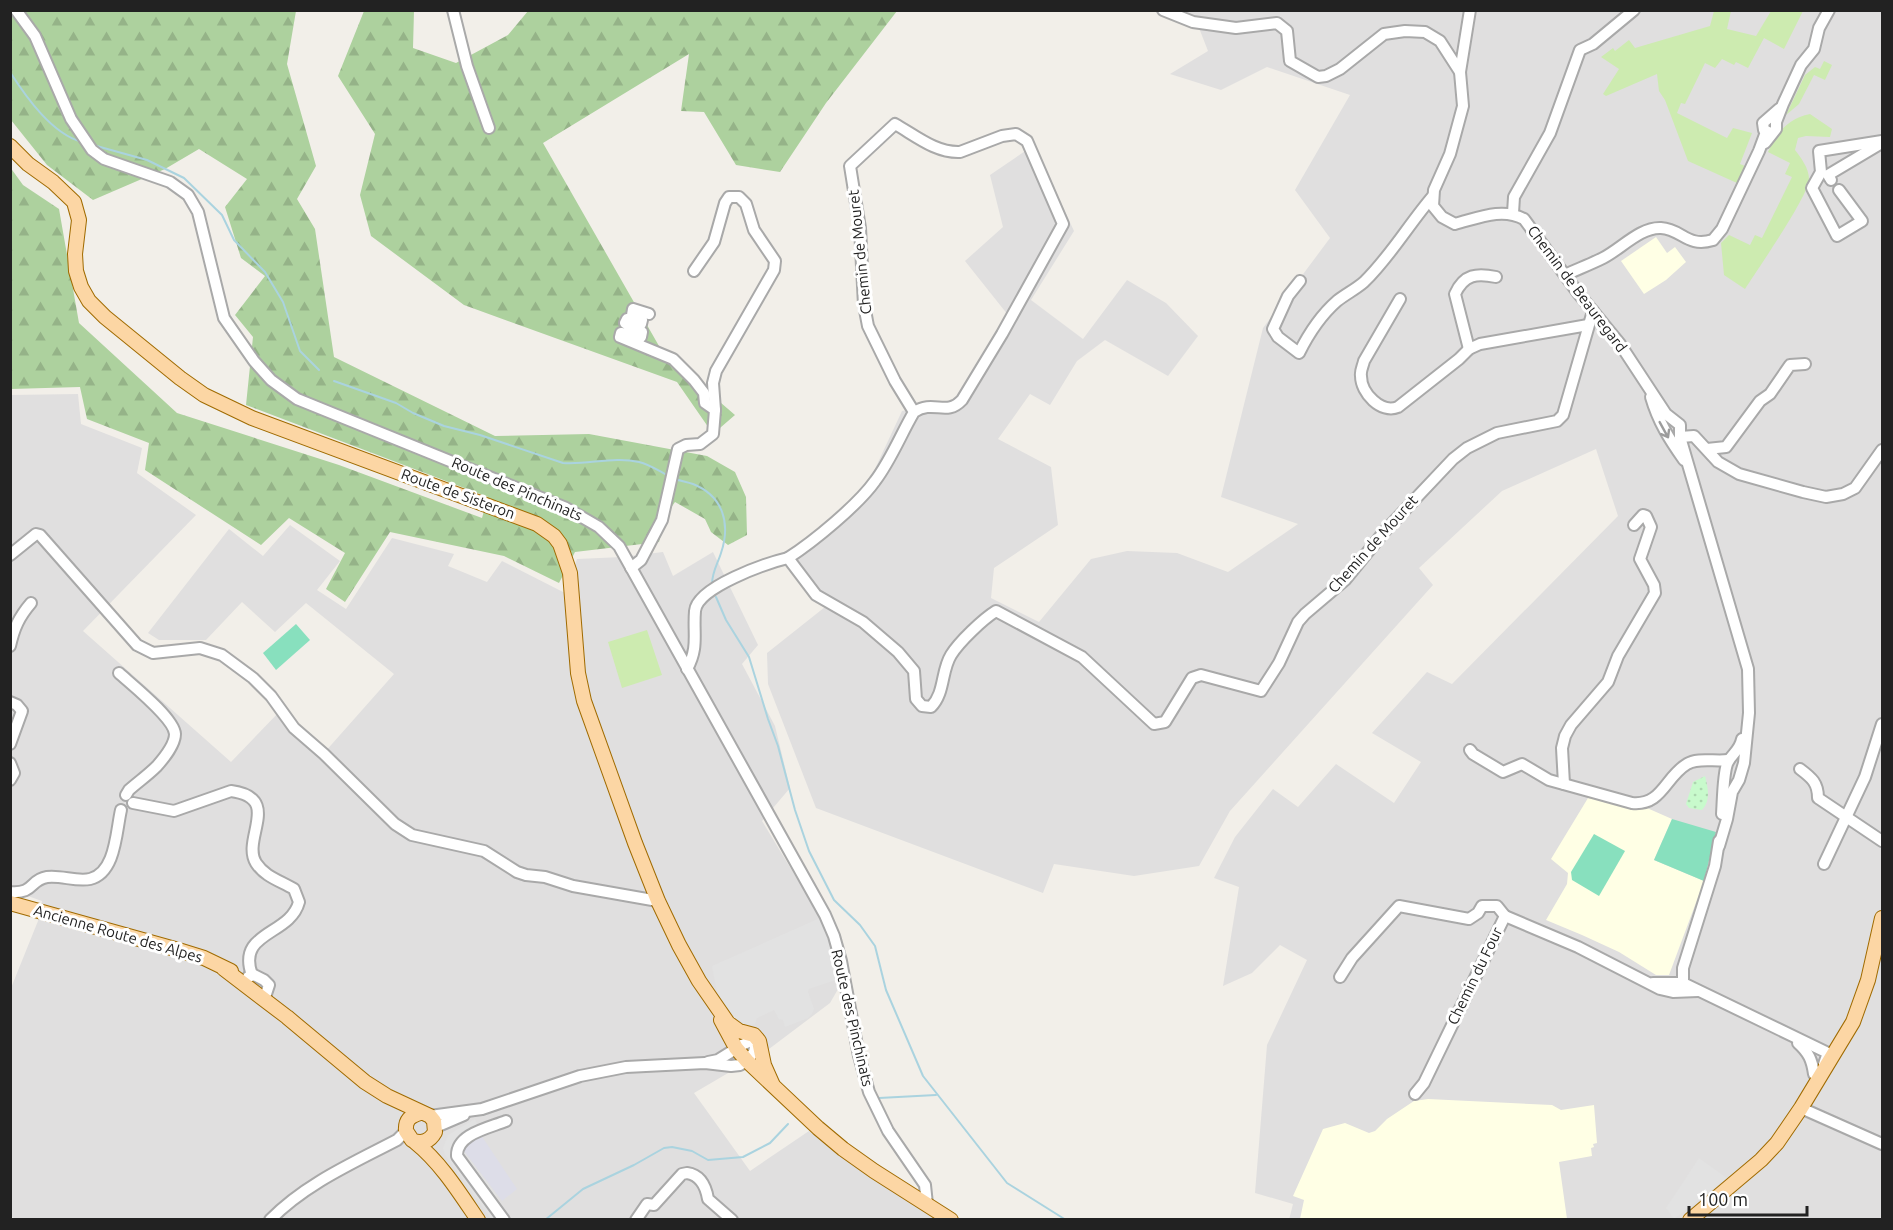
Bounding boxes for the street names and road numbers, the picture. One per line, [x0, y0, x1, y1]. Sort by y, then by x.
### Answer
street label: Chemin de Mouret [844, 189, 875, 315]
street label: Chemin de Beauregard [1524, 222, 1631, 355]
street label: Route des Pinchinats [449, 453, 585, 524]
street label: Route de Sisteron [399, 465, 517, 522]
street label: Chemin de Mouret [1324, 491, 1421, 596]
street label: Ancienne Route des Alpes [32, 901, 204, 966]
street label: Chemin du Four [1444, 924, 1506, 1027]
street label: Route des Pinchinats [828, 948, 877, 1088]

